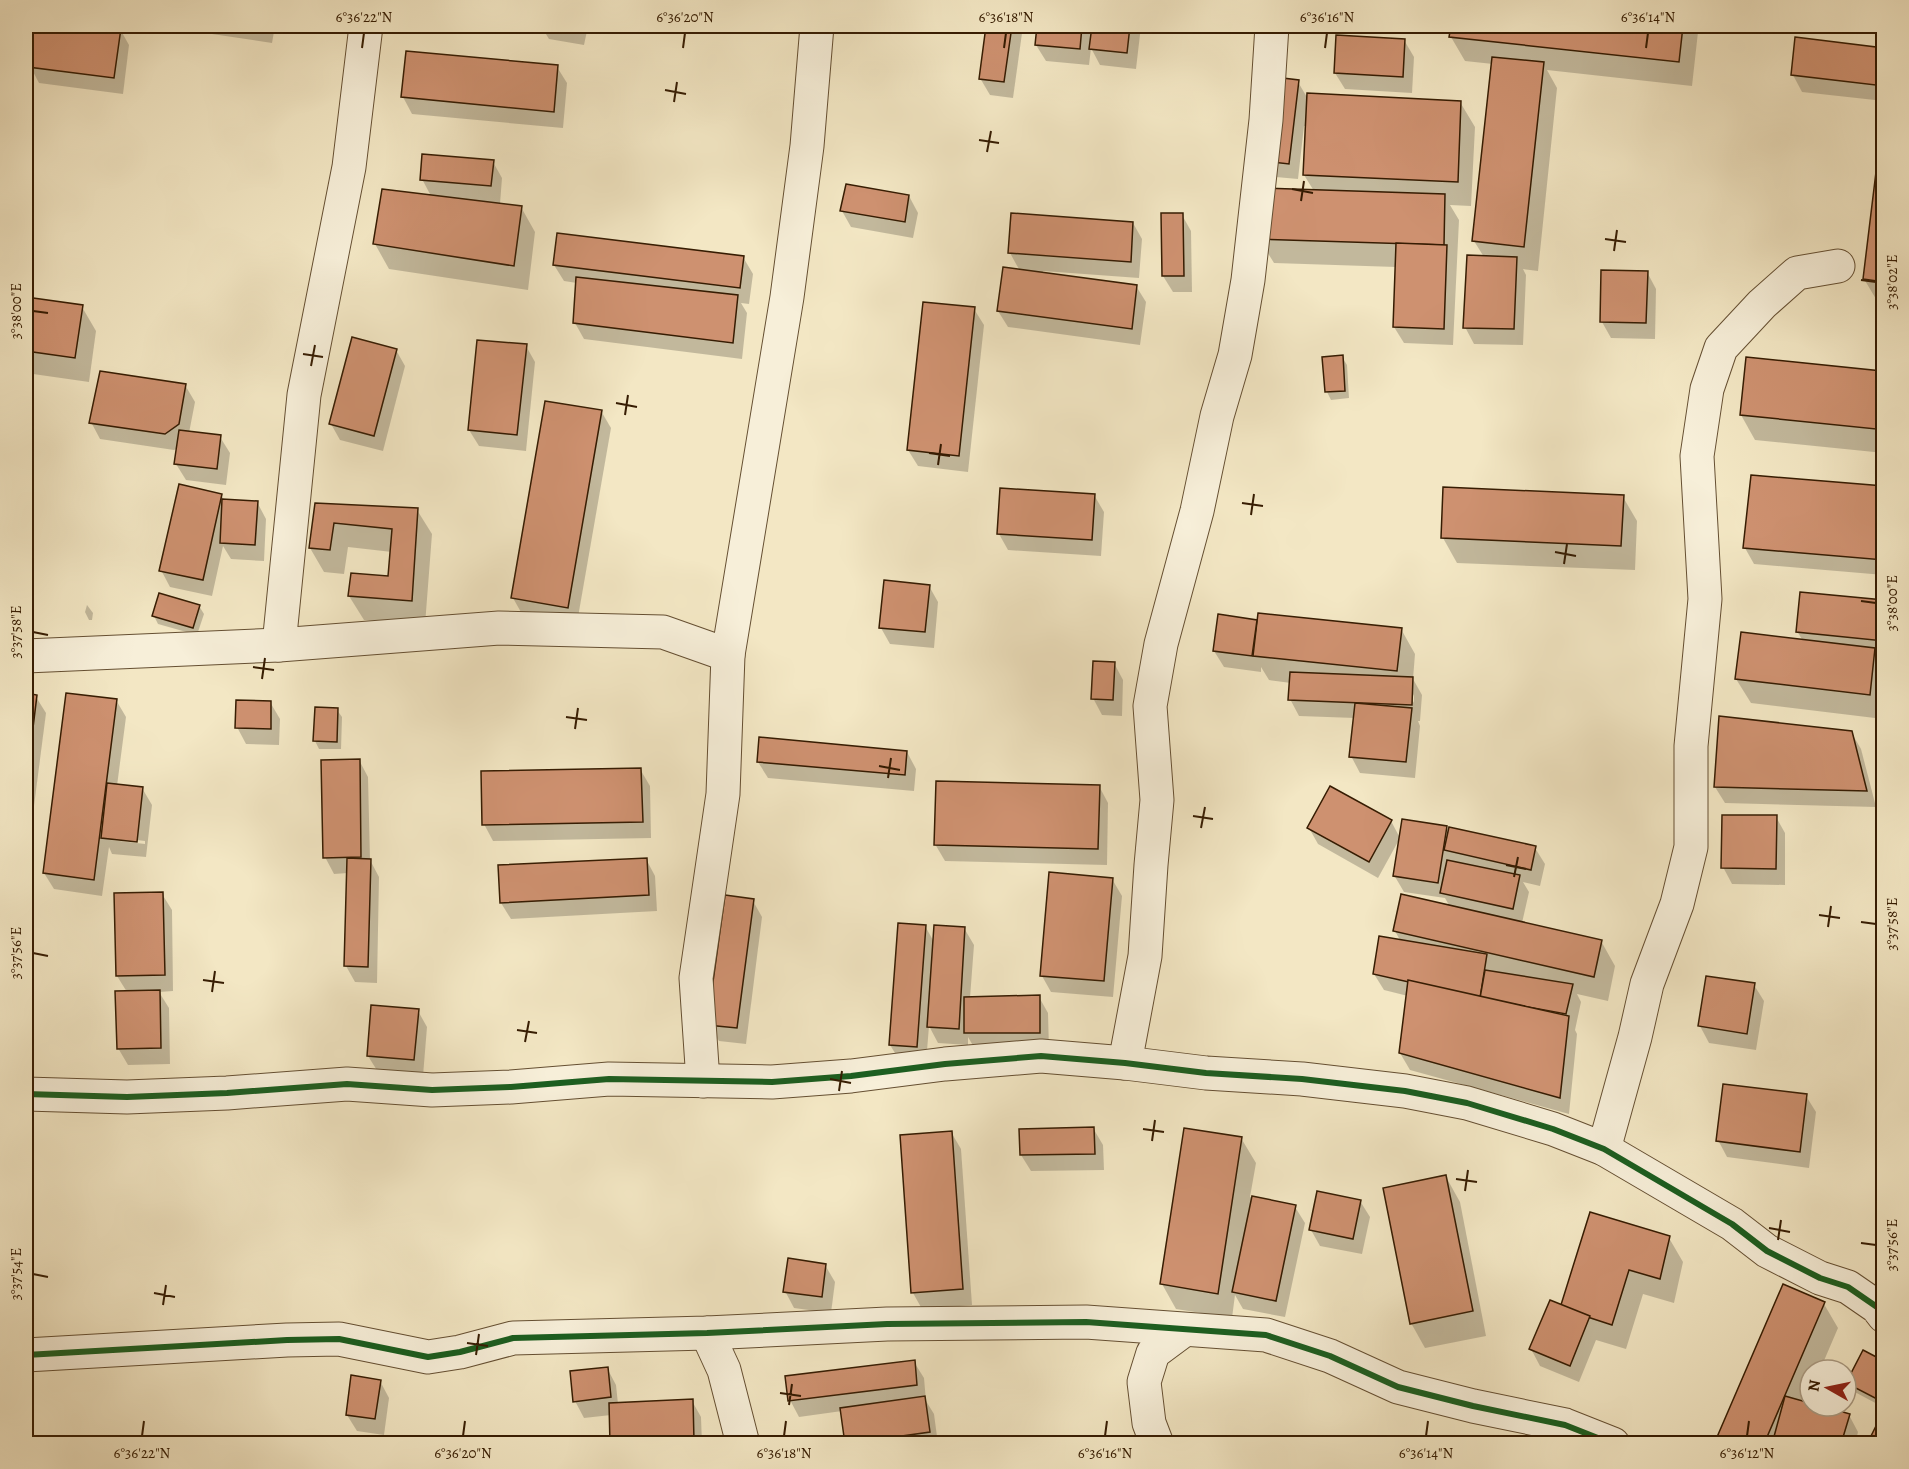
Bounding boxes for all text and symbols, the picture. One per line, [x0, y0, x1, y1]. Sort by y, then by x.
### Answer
text: 6°36'22"N [336, 7, 393, 27]
text: 6°36'20"N [656, 7, 714, 27]
text: 6°36'18"N [979, 7, 1034, 27]
text: 6°36'16"N [1300, 7, 1355, 27]
text: 6°36'14"N [1621, 7, 1675, 27]
text: 3°38'02"E [1882, 254, 1902, 310]
text: 3°38'00"E [6, 283, 26, 339]
text: 3°38'00"E [1882, 575, 1902, 631]
text: 3°37'58"E [6, 605, 26, 659]
text: 3°37'58"E [1882, 897, 1902, 951]
text: 3°37'56"E [6, 927, 26, 979]
text: 3°37'56"E [1882, 1219, 1902, 1271]
text: 3°37'54"E [6, 1248, 26, 1300]
north arrow [1798, 1358, 1858, 1418]
text: N [1802, 1378, 1826, 1393]
text: 6°36'22"N [114, 1443, 171, 1463]
text: 6°36'20"N [434, 1443, 492, 1463]
text: 6°36'18"N [757, 1443, 812, 1463]
text: 6°36'16"N [1078, 1443, 1133, 1463]
text: 6°36'14"N [1399, 1443, 1453, 1463]
text: 6°36'12"N [1720, 1443, 1775, 1463]

